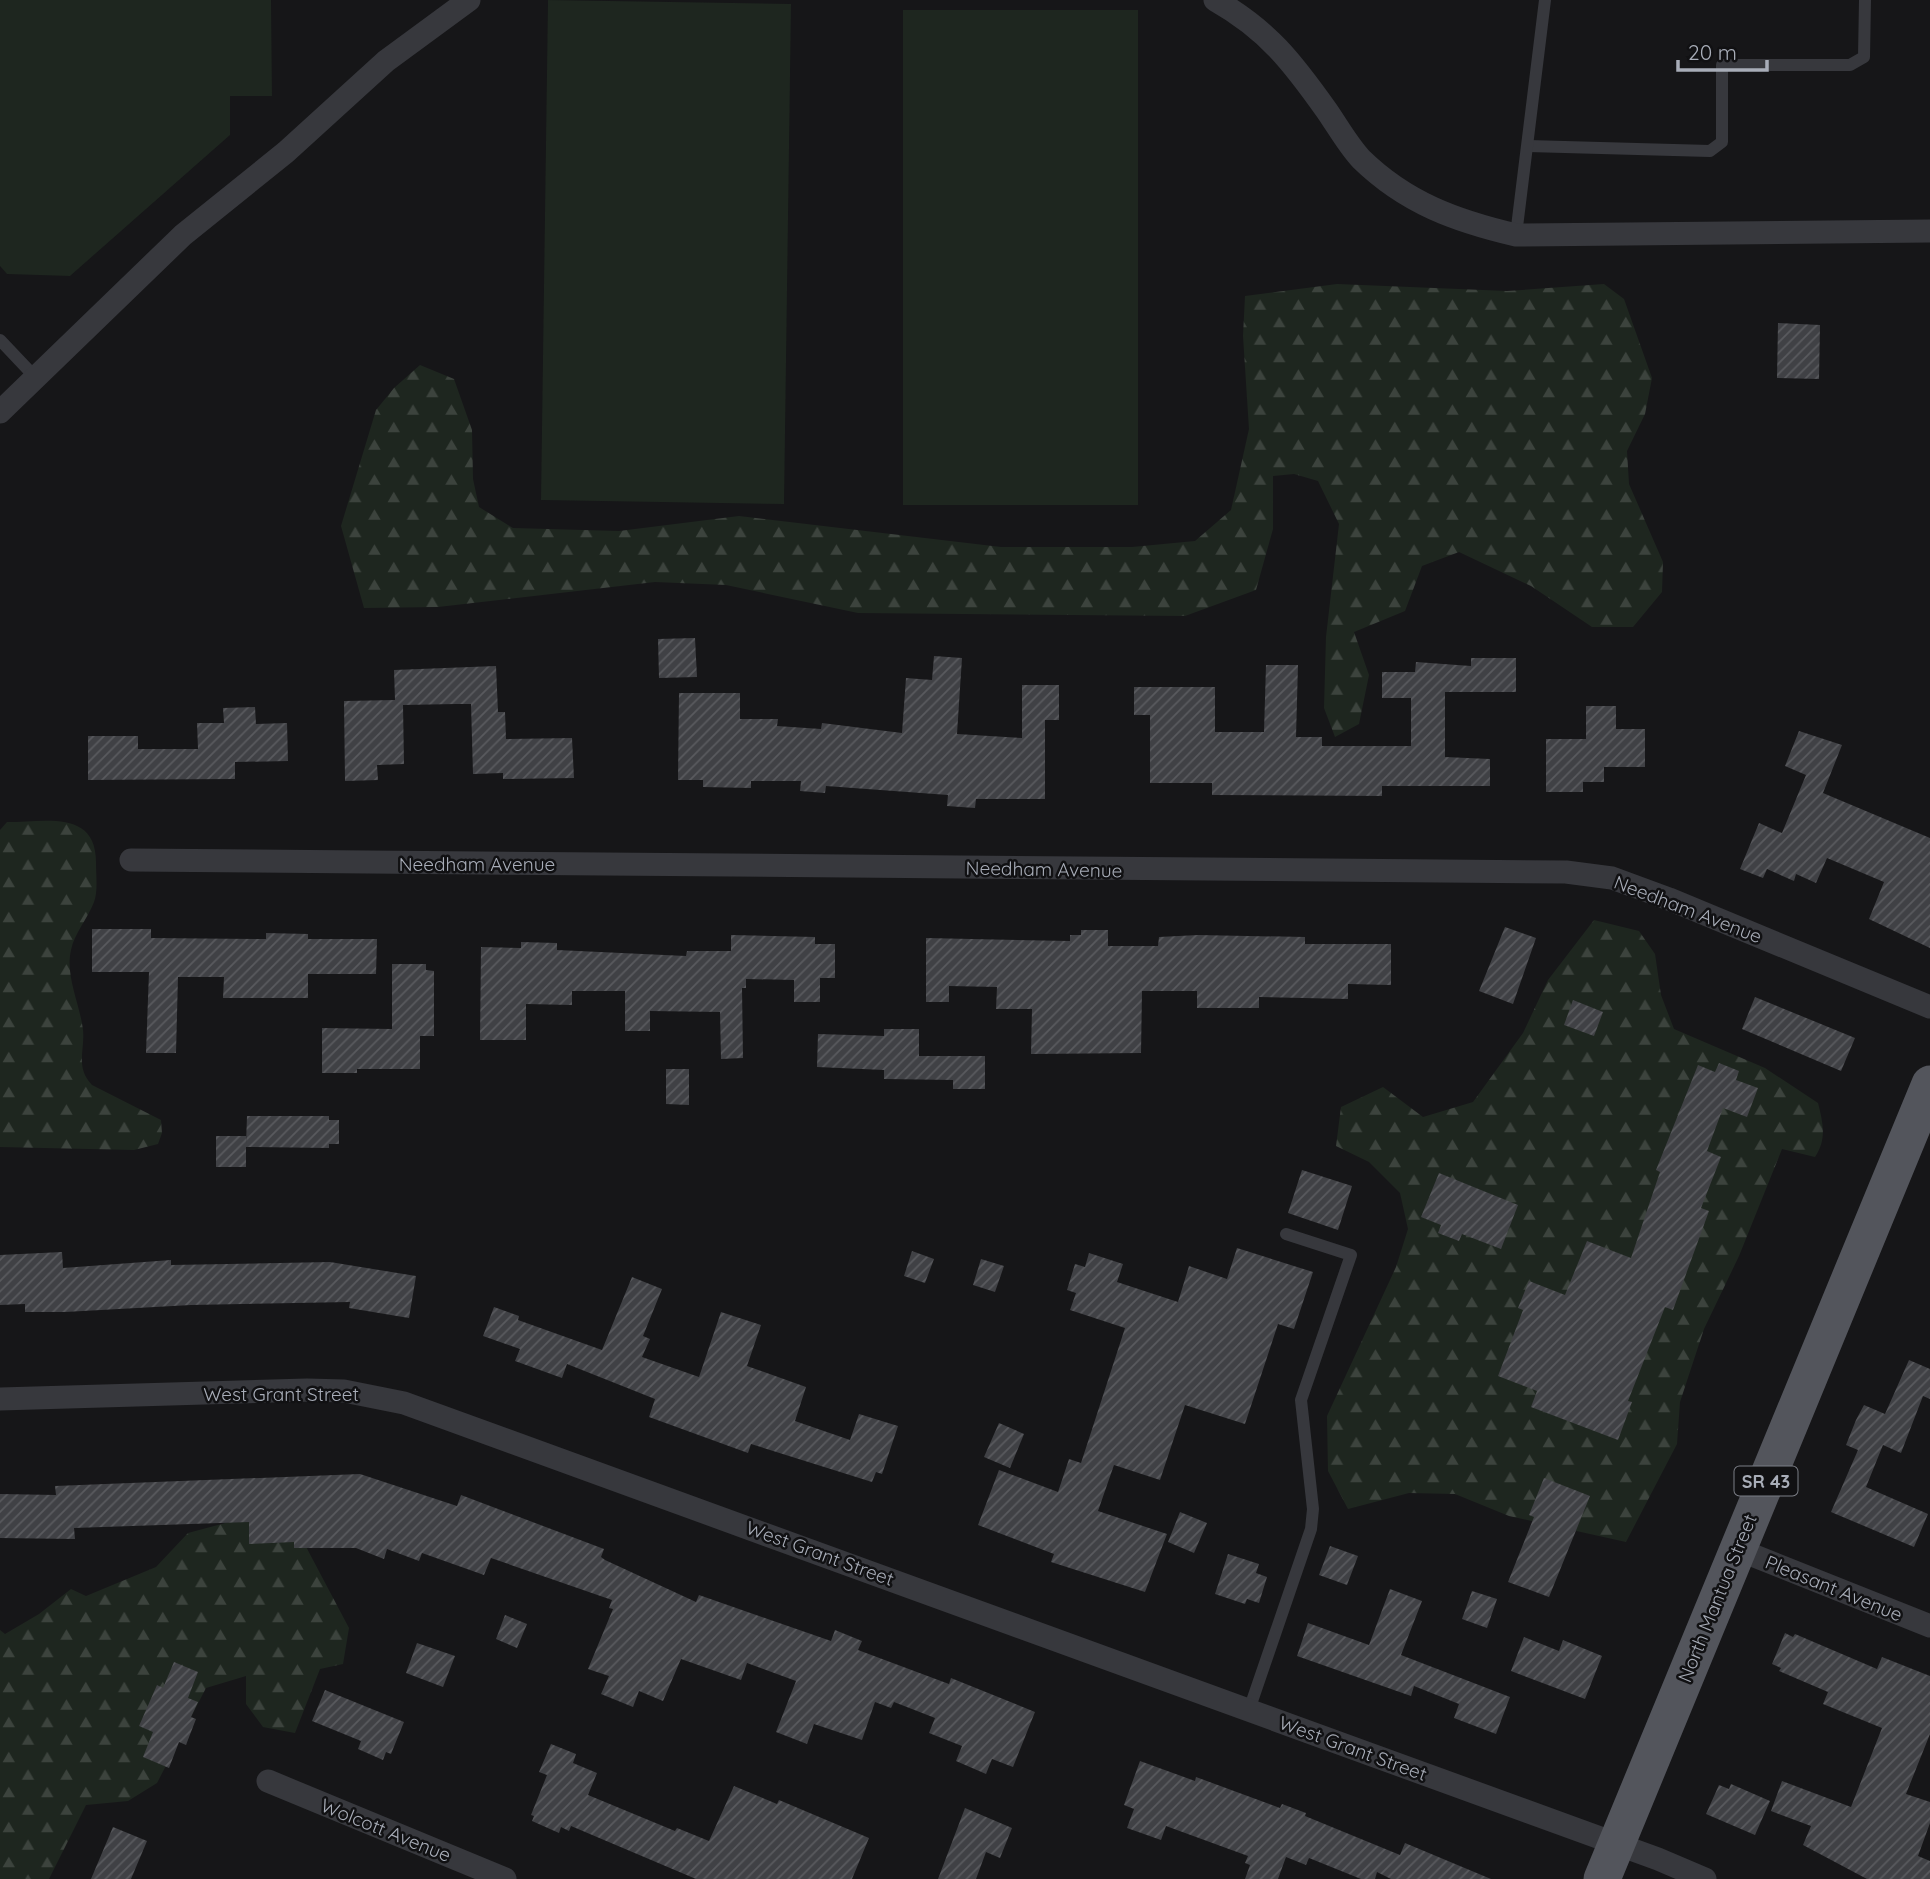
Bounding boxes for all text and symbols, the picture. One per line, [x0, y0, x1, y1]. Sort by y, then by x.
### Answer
scale bar [1678, 28, 1767, 72]
text: 20 m [1688, 39, 1737, 65]
street label: Needham Avenue [399, 852, 555, 876]
street label: Needham Avenue [965, 856, 1123, 882]
street label: Needham Avenue [1611, 870, 1765, 948]
street label: West Grant Street [203, 1382, 359, 1406]
road number: SR 43 [1734, 1466, 1798, 1496]
street label: North Mantua Street [1672, 1510, 1762, 1686]
street label: West Grant Street [743, 1515, 897, 1591]
street label: Pleasant Avenue [1762, 1550, 1906, 1626]
street label: West Grant Street [1276, 1710, 1430, 1786]
street label: Wolcott Avenue [317, 1793, 455, 1867]

